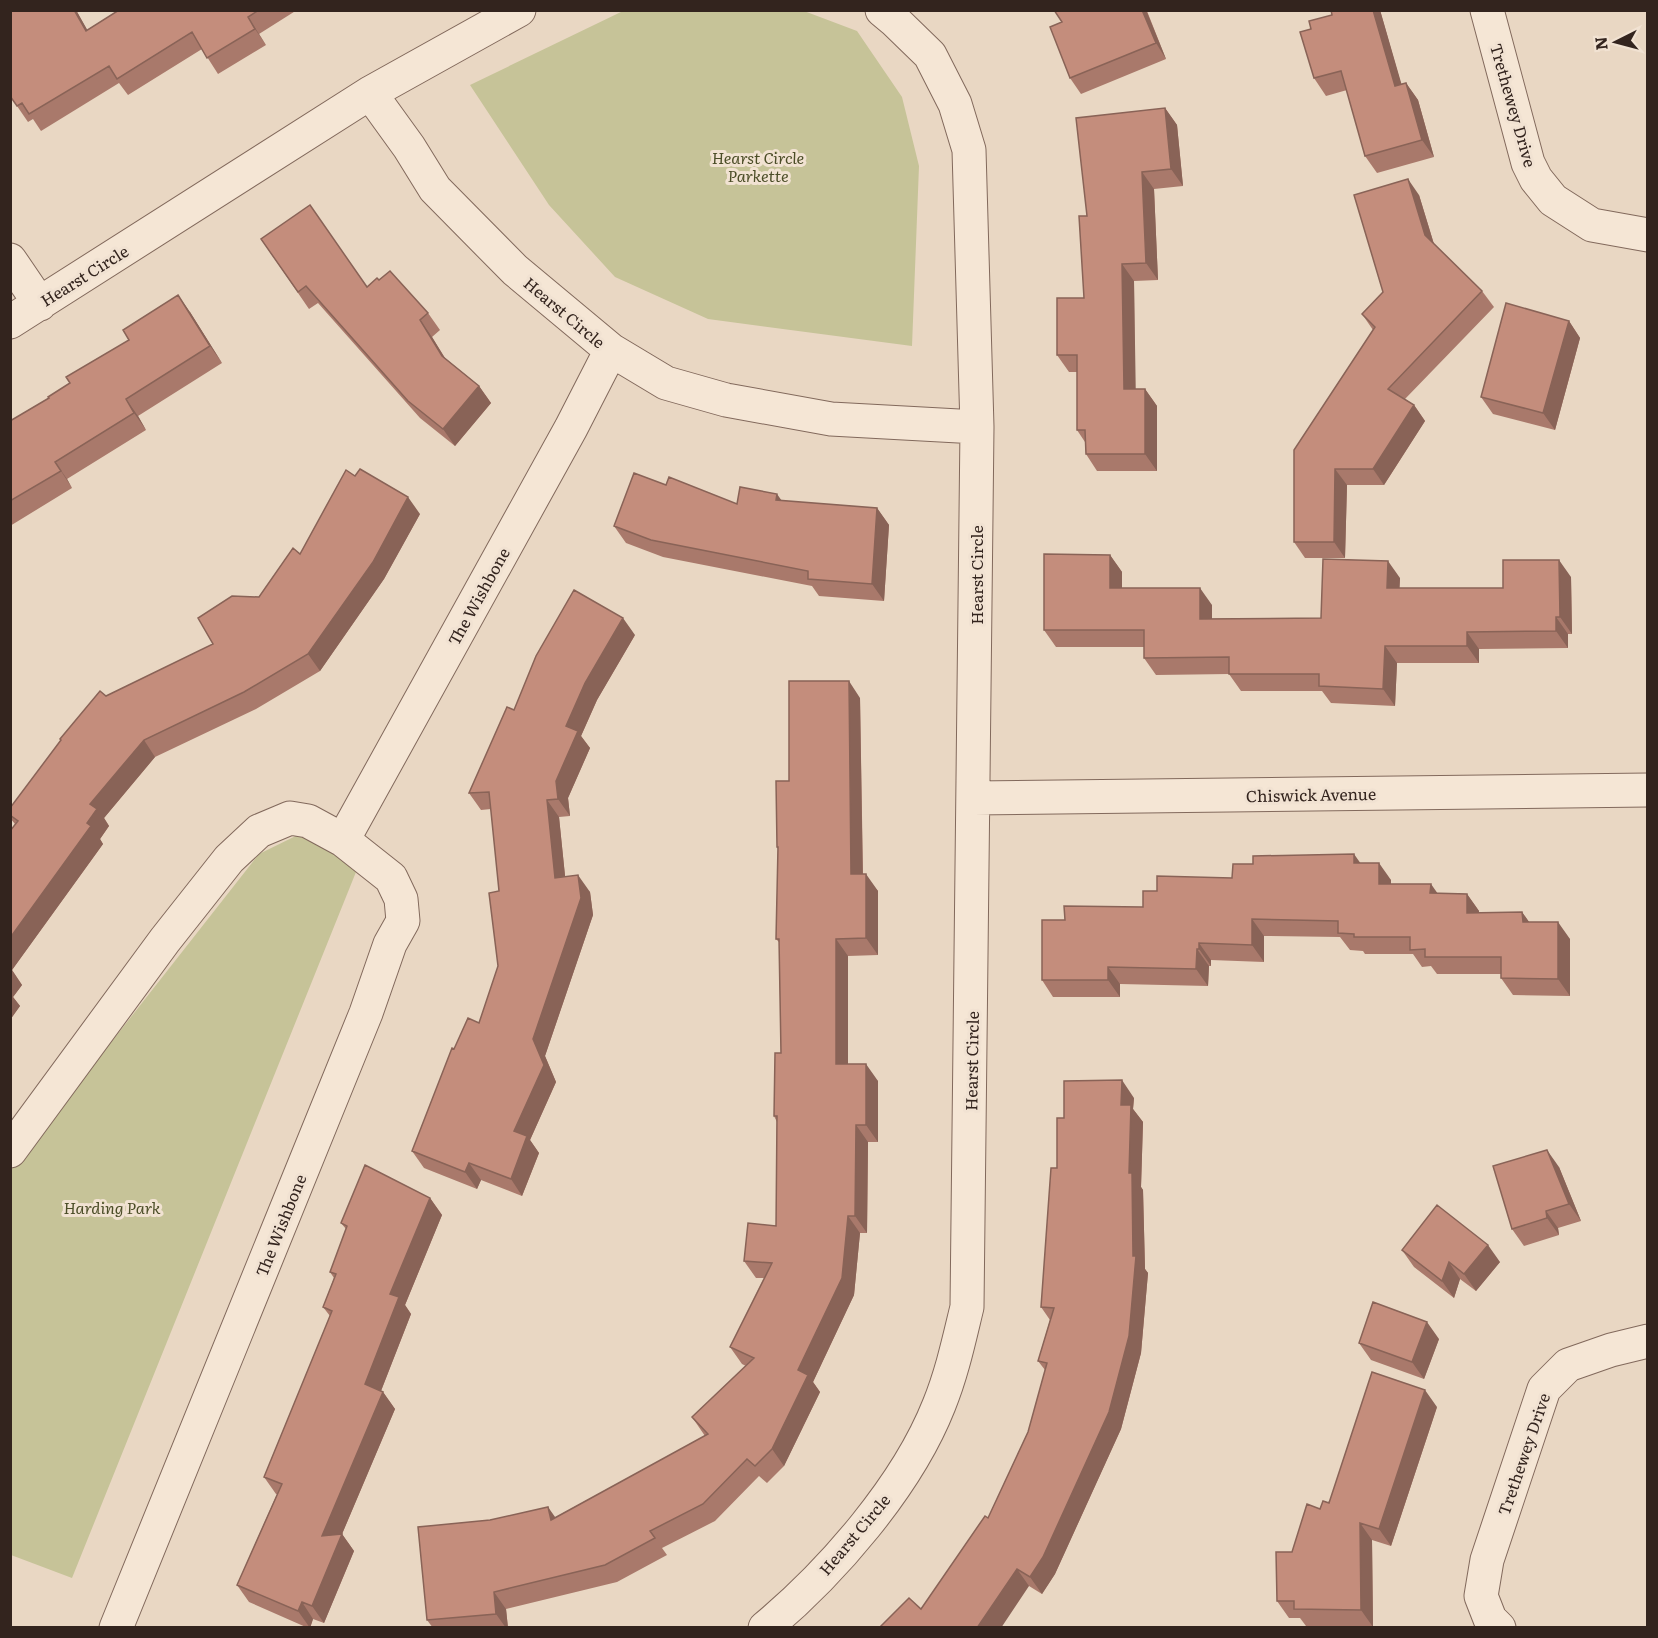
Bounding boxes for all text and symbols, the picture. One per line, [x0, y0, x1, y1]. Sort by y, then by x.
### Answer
north arrow [1586, 12, 1646, 72]
text: N [1587, 36, 1613, 52]
street label: Trethewey Drive [1485, 40, 1543, 170]
park label: Hearst Circle Parkette [712, 145, 804, 187]
street label: Hearst Circle [35, 238, 133, 312]
street label: Hearst Circle [519, 271, 611, 353]
street label: Hearst Circle [964, 525, 988, 625]
street label: The Wishbone [441, 543, 515, 649]
street label: Chiswick Avenue [1246, 781, 1376, 807]
street label: Hearst Circle [958, 1011, 984, 1111]
street label: The Wishbone [249, 1170, 311, 1280]
park label: Harding Park [63, 1195, 161, 1219]
street label: Trethewey Drive [1491, 1390, 1555, 1518]
street label: Hearst Circle [813, 1488, 895, 1580]

